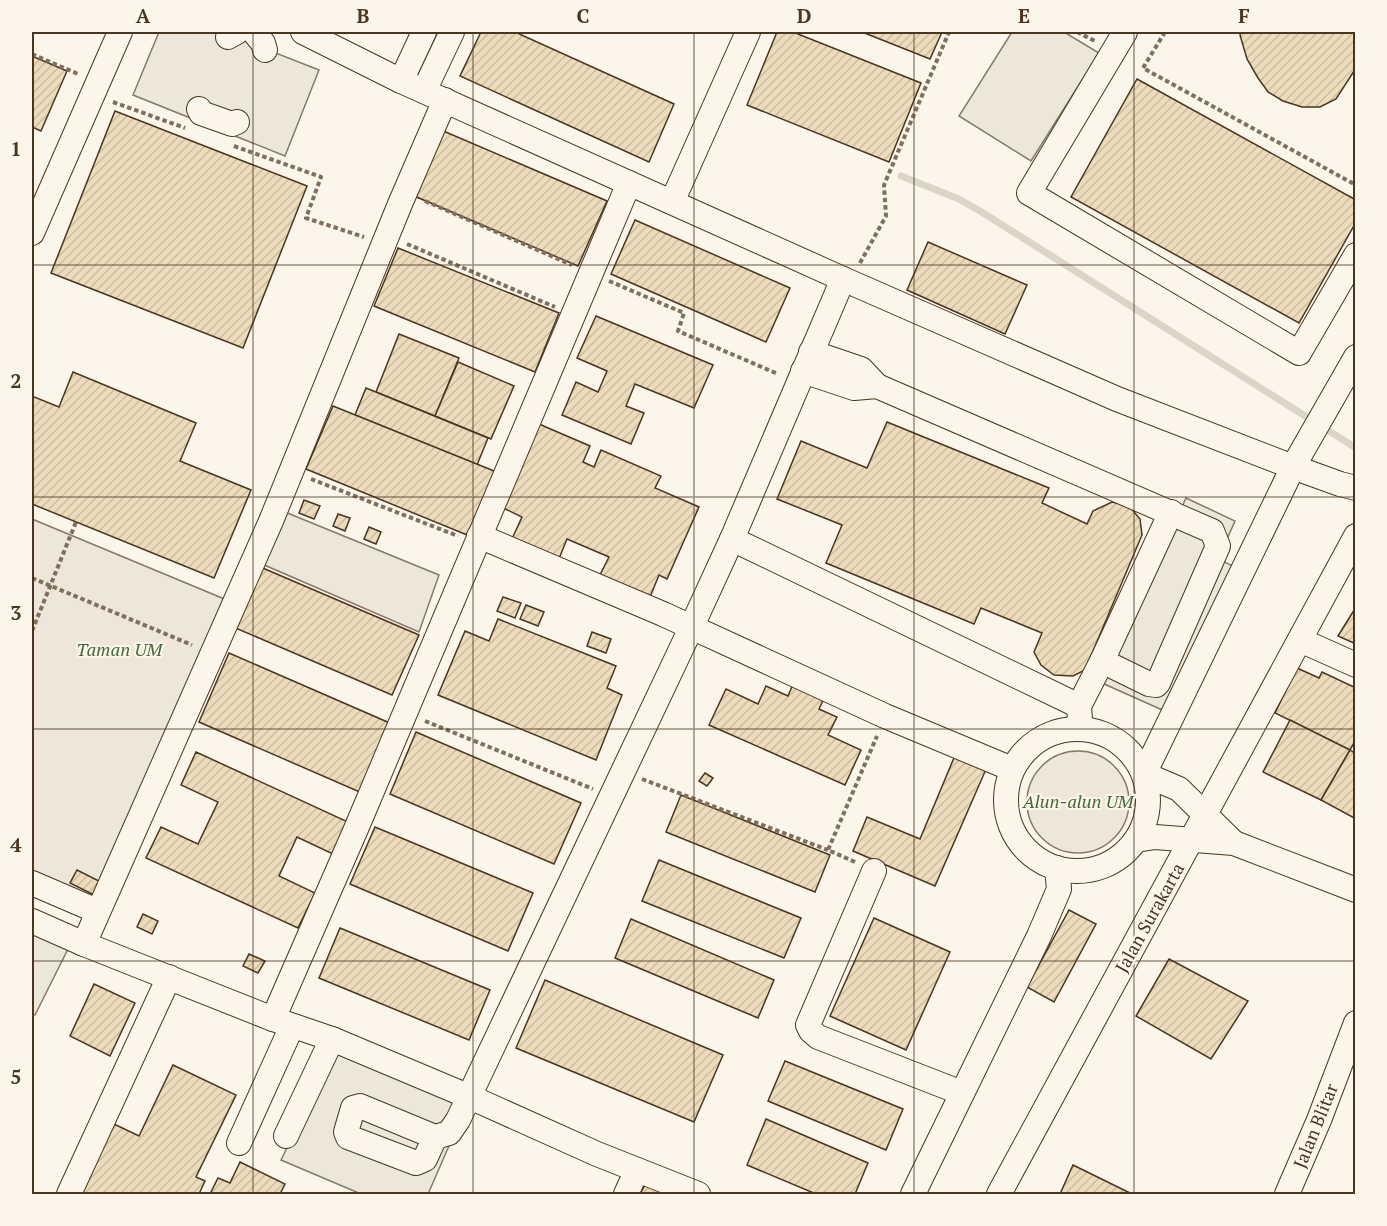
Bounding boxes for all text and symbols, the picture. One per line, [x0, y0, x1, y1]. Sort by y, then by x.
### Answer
text: A [136, 2, 151, 29]
text: B [357, 2, 370, 29]
text: C [576, 2, 590, 29]
text: D [797, 2, 811, 29]
text: E [1018, 2, 1030, 29]
text: F [1238, 2, 1250, 29]
text: 1 [10, 135, 22, 162]
text: 2 [10, 367, 22, 394]
text: 3 [10, 599, 22, 626]
park label: Taman UM [76, 637, 163, 661]
park label: Alun-alun UM [1022, 789, 1135, 813]
text: 4 [10, 831, 22, 858]
street label: Jalan Surakarta [1109, 858, 1189, 977]
text: 5 [10, 1063, 22, 1090]
street label: Jalan Blitar [1287, 1080, 1343, 1172]

